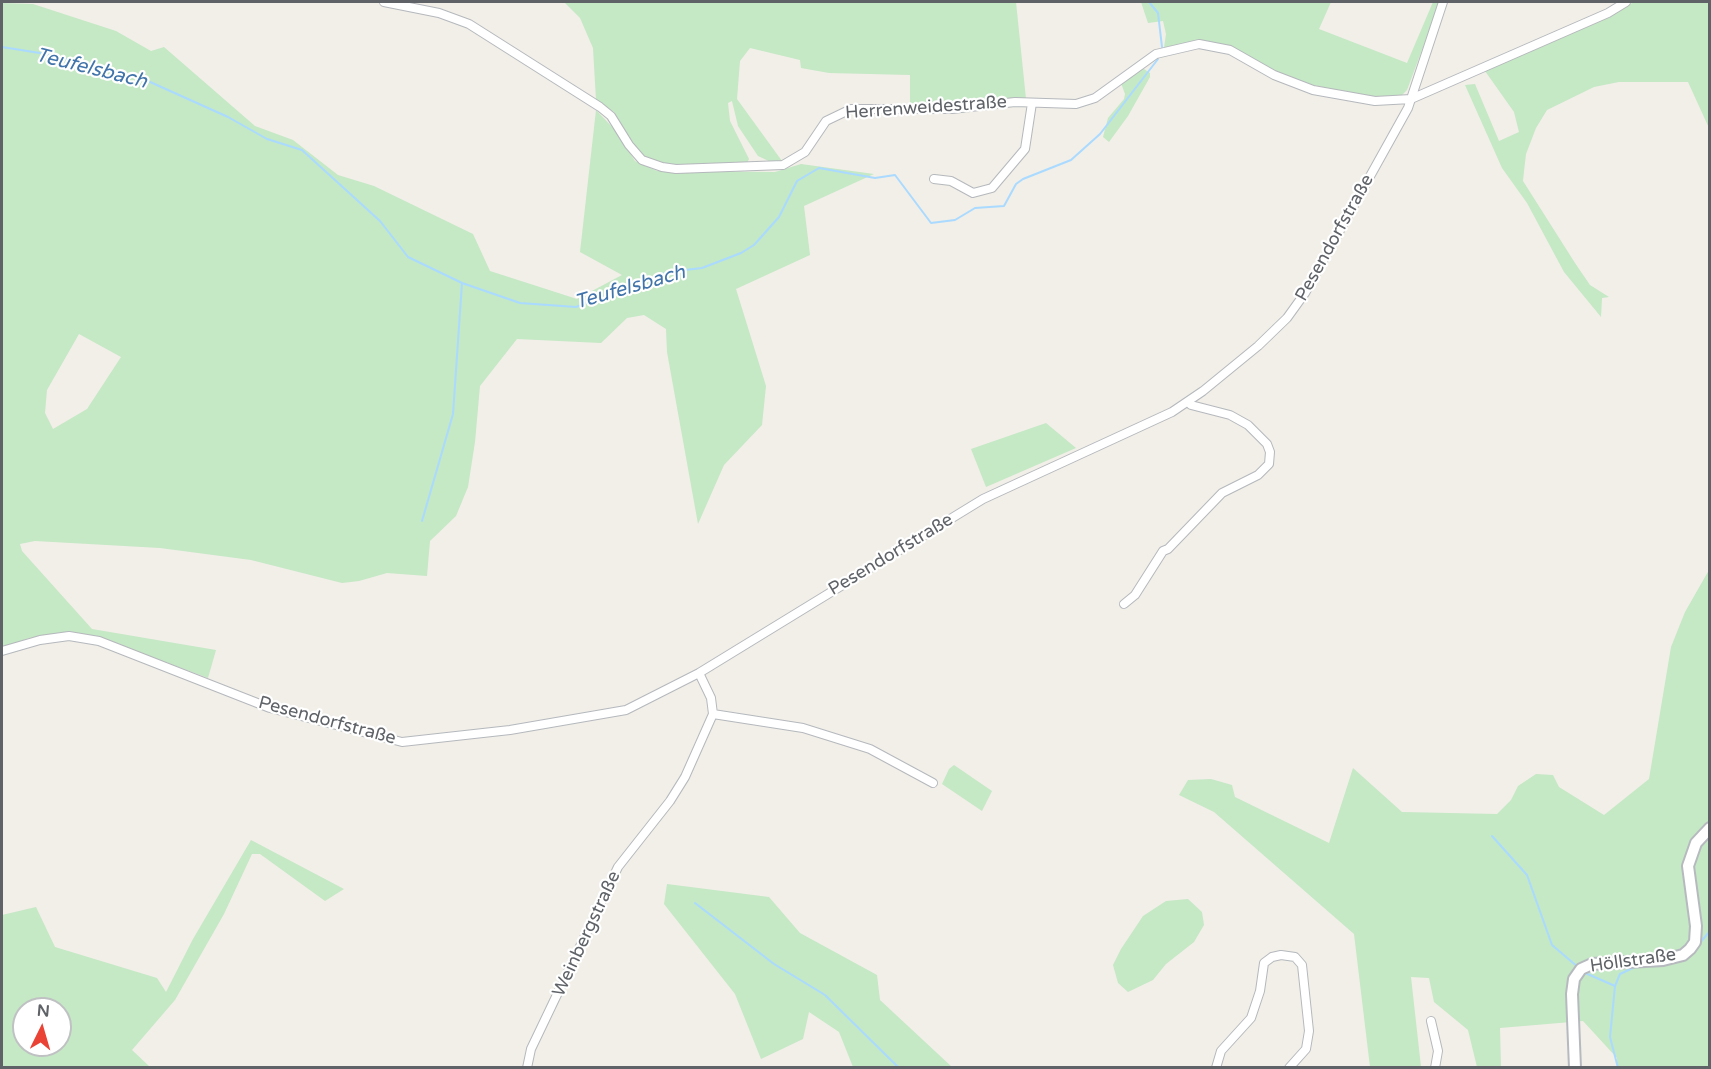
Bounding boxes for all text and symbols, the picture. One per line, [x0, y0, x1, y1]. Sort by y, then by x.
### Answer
water label: Teufelsbach [33, 44, 149, 94]
street label: Herrenweidestraße [844, 92, 1008, 124]
street label: Pesendorfstraße [1291, 171, 1379, 305]
water label: Teufelsbach [572, 261, 688, 315]
street label: Pesendorfstraße [825, 509, 957, 601]
street label: Pesendorfstraße [256, 692, 398, 750]
street label: Weinbergstraße [548, 868, 626, 1000]
street label: Höllstraße [1589, 944, 1677, 978]
north arrow [12, 997, 72, 1057]
text: N [36, 1001, 51, 1022]

